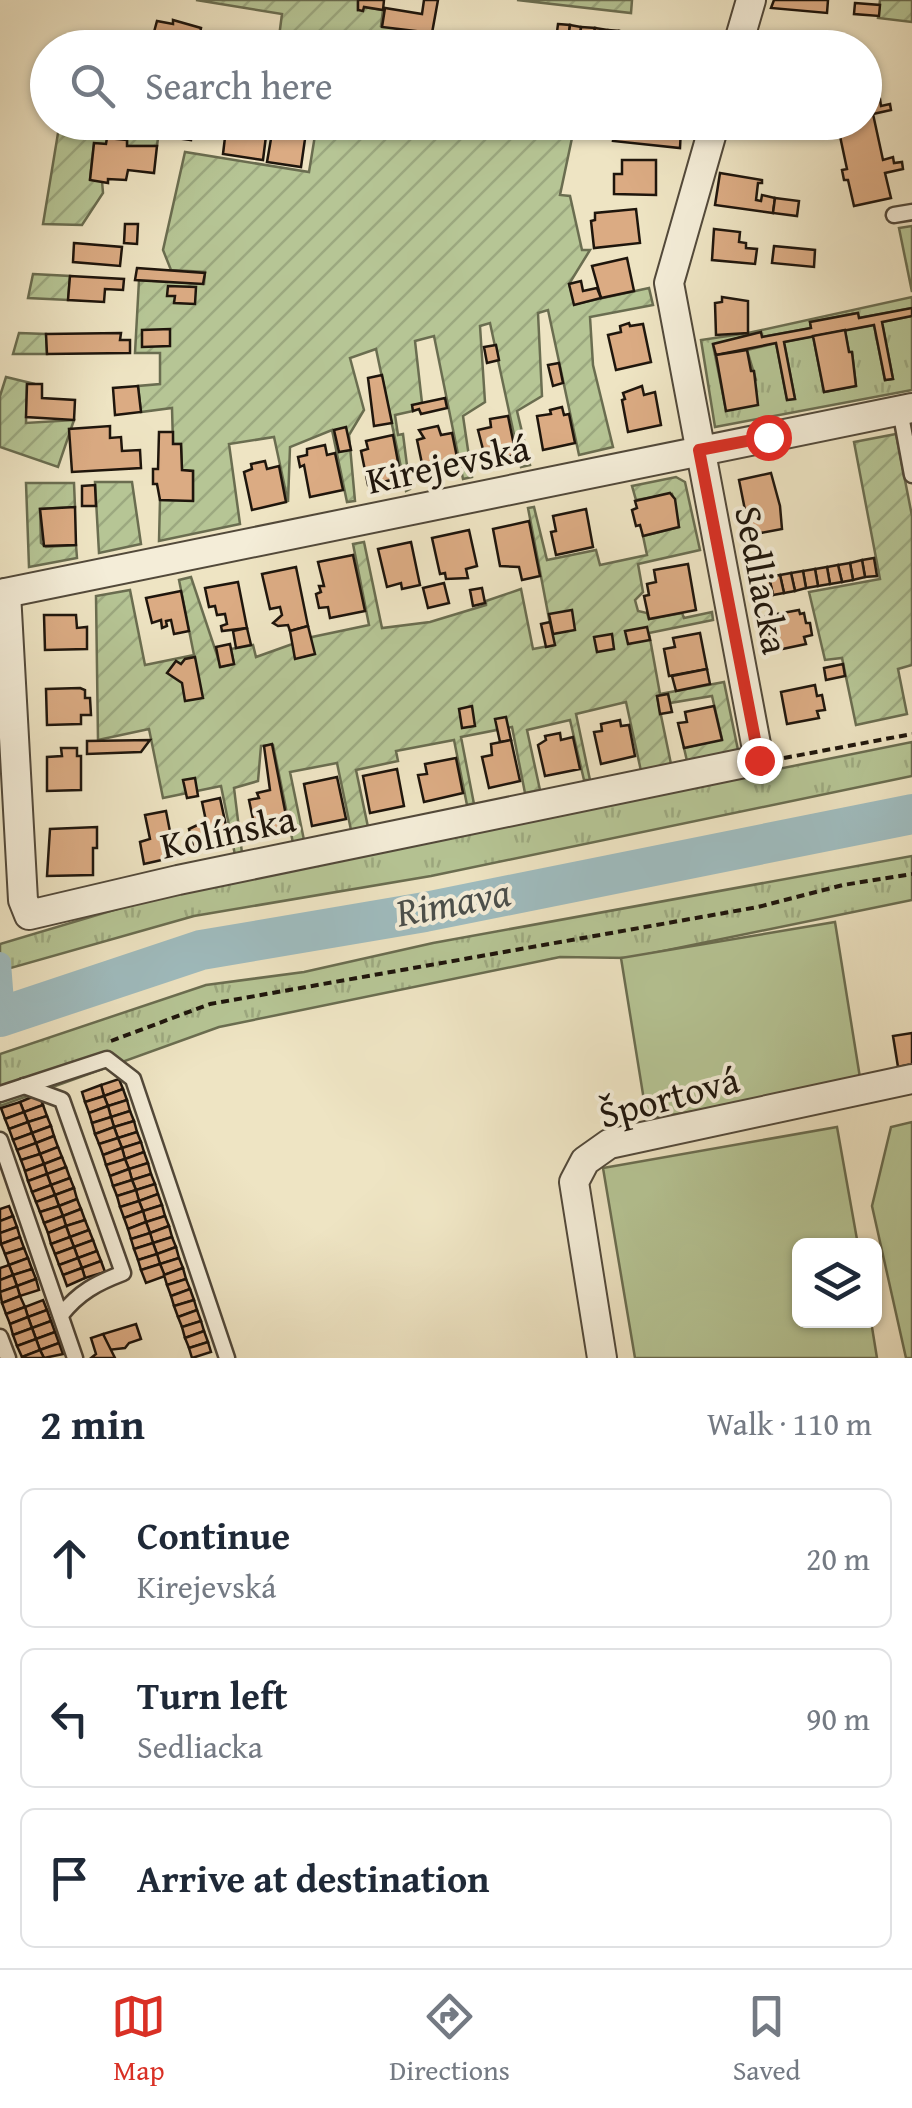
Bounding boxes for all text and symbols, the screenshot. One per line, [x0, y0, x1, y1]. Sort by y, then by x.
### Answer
search box [30, 30, 882, 140]
text: Search here [145, 57, 333, 113]
icon: search [65, 58, 120, 113]
route start [746, 415, 792, 461]
street label: Kirejevská [361, 418, 535, 508]
street label: Sedliacka [721, 501, 805, 659]
route end [737, 738, 783, 784]
street label: Kolínska [155, 789, 301, 873]
water label: Rimava [390, 861, 516, 942]
street label: Športová [592, 1050, 745, 1142]
map controls [792, 1238, 882, 1328]
button: layers [792, 1238, 882, 1328]
text: 2 min [40, 1393, 145, 1454]
text: Walk · 110 m [707, 1400, 872, 1447]
text: Continue [137, 1507, 290, 1563]
icon: ahead [42, 1531, 97, 1586]
text: 20 m [806, 1535, 870, 1582]
text: Kirejevská [137, 1563, 276, 1610]
text: Turn left [137, 1667, 288, 1723]
icon: left [42, 1691, 97, 1746]
text: 90 m [806, 1695, 870, 1742]
text: Sedliacka [137, 1723, 263, 1770]
text: Arrive at destination [137, 1850, 490, 1906]
icon: arrive [42, 1851, 97, 1906]
tab: Map [111, 1989, 166, 2090]
tab: Directions [389, 1989, 510, 2090]
tab: Saved [733, 1989, 801, 2090]

